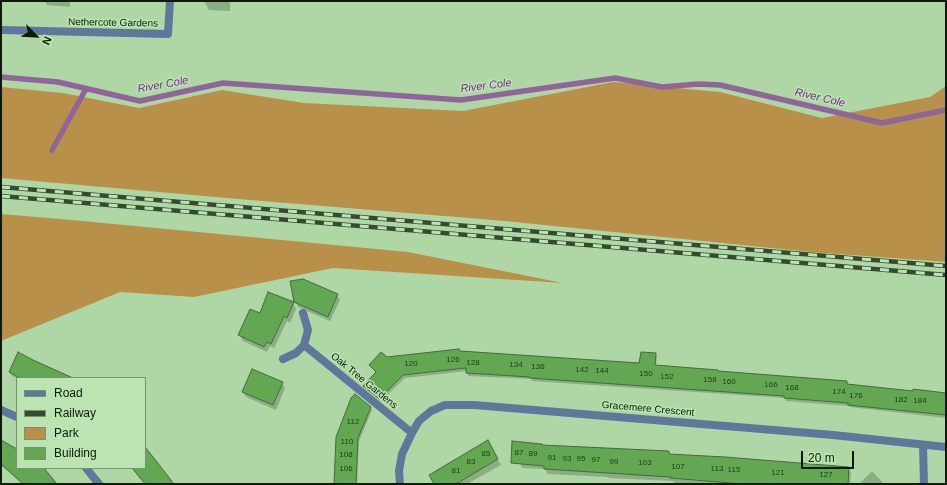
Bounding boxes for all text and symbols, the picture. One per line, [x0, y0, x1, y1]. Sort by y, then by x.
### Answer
north arrow [16, 16, 56, 56]
street label: Nethercote Gardens [68, 16, 158, 30]
text: N [40, 35, 54, 47]
water label: River Cole [137, 74, 189, 96]
water label: River Cole [460, 76, 512, 96]
water label: River Cole [793, 86, 847, 110]
street label: Oak Tree Gardens [328, 350, 400, 412]
house number: 126 [446, 355, 460, 365]
house number: 128 [466, 358, 480, 368]
house number: 120 [404, 359, 418, 369]
house number: 134 [509, 360, 523, 370]
house number: 136 [531, 362, 545, 372]
house number: 142 [575, 365, 589, 375]
house number: 144 [595, 366, 609, 376]
house number: 150 [639, 369, 653, 379]
house number: 152 [660, 372, 674, 382]
house number: 158 [703, 375, 717, 385]
legend [16, 377, 146, 469]
house number: 160 [722, 377, 736, 387]
house number: 166 [764, 380, 778, 390]
house number: 168 [785, 383, 799, 393]
text: Road [54, 386, 83, 400]
house number: 174 [832, 387, 846, 397]
house number: 176 [849, 391, 863, 401]
house number: 182 [894, 395, 908, 405]
house number: 184 [913, 396, 927, 406]
street label: Gracemere Crescent [601, 399, 695, 419]
text: Railway [54, 406, 96, 420]
house number: 112 [347, 417, 359, 427]
text: Park [54, 426, 79, 440]
house number: 110 [341, 437, 353, 447]
scale bar [803, 443, 856, 469]
text: Building [54, 446, 97, 460]
house number: 87 [515, 448, 523, 458]
house number: 85 [482, 449, 490, 459]
house number: 89 [529, 449, 537, 459]
house number: 108 [339, 450, 353, 460]
text: 20 m [808, 451, 835, 465]
house number: 91 [548, 453, 556, 463]
house number: 93 [563, 454, 571, 464]
house number: 95 [577, 454, 585, 464]
house number: 97 [592, 455, 600, 465]
house number: 83 [467, 457, 475, 467]
house number: 99 [610, 457, 618, 467]
house number: 103 [638, 458, 652, 468]
house number: 107 [671, 462, 685, 472]
house number: 106 [339, 464, 353, 474]
house number: 113 [711, 464, 723, 474]
house number: 115 [728, 465, 740, 475]
house number: 81 [452, 466, 460, 476]
house number: 121 [771, 468, 785, 478]
house number: 127 [819, 470, 833, 480]

